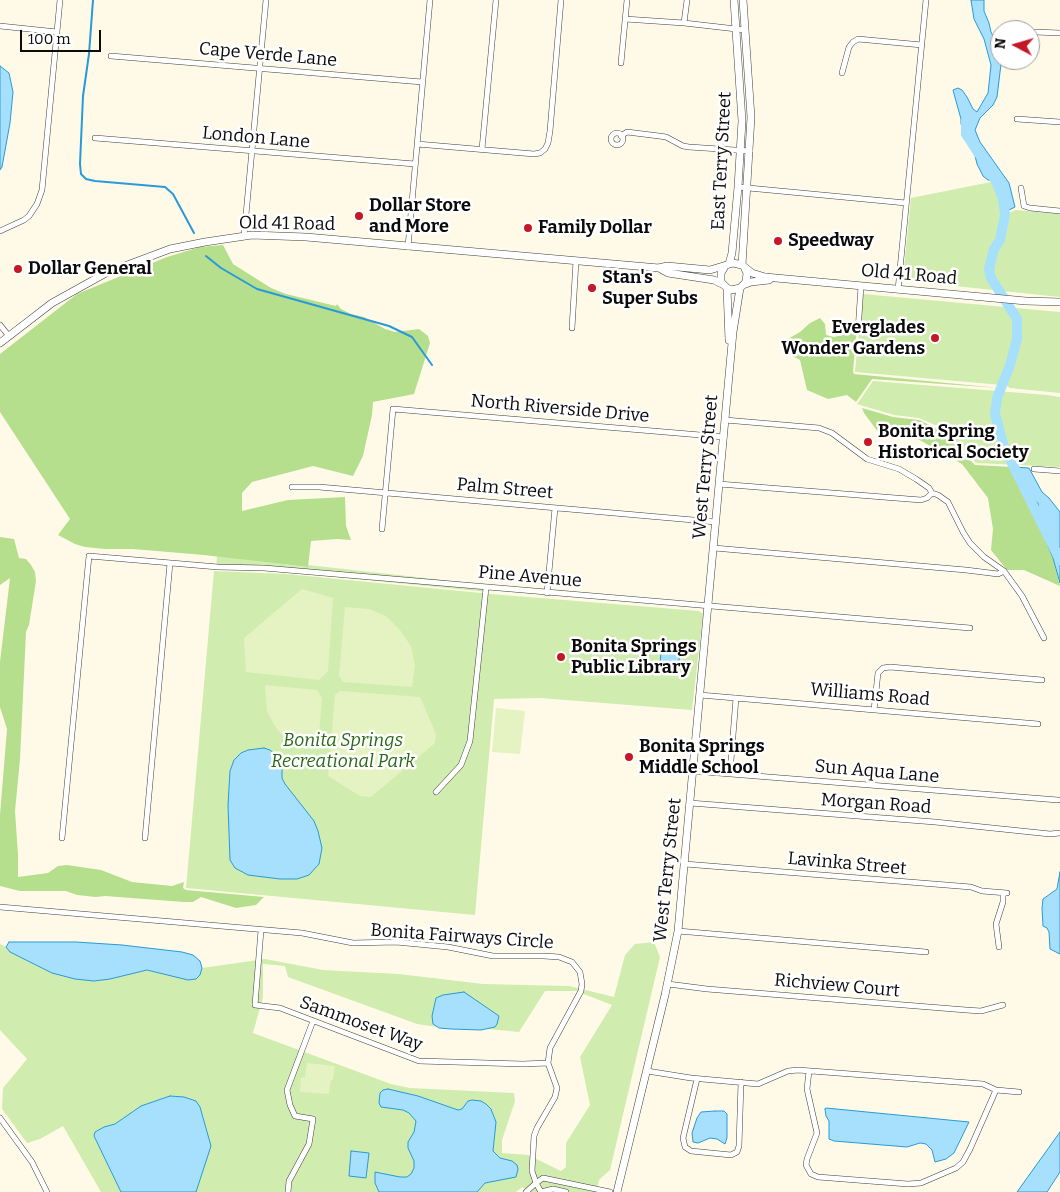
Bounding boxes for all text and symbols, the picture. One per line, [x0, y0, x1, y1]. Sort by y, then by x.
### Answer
scale bar [22, 20, 104, 52]
north arrow [990, 20, 1040, 70]
text: 100 m [28, 30, 71, 48]
text: N [992, 37, 1010, 50]
street label: Cape Verde Lane [198, 38, 338, 72]
street label: East Terry Street [708, 91, 736, 231]
street label: London Lane [201, 123, 311, 153]
place label: Dollar Store and More [369, 195, 471, 238]
marker: Dollar Store and More [353, 210, 365, 222]
street label: Old 41 Road [239, 212, 335, 236]
place label: Family Dollar [538, 217, 652, 239]
marker: Family Dollar [522, 222, 534, 234]
place label: Speedway [788, 230, 874, 252]
marker: Speedway [772, 235, 784, 247]
place label: Dollar General [28, 258, 152, 280]
street label: Old 41 Road [860, 260, 958, 290]
marker: Dollar General [12, 263, 24, 275]
place label: Stan's Super Subs [602, 267, 698, 310]
marker: Stan's Super Subs [586, 282, 598, 294]
place label: Everglades Wonder Gardens [781, 317, 925, 359]
marker: Everglades Wonder Gardens [929, 332, 941, 344]
street label: North Riverside Drive [470, 390, 650, 428]
street label: West Terry Street [689, 394, 723, 540]
place label: Bonita Spring Historical Society [878, 421, 1029, 464]
marker: Bonita Spring Historical Society [862, 436, 874, 448]
street label: Palm Street [456, 474, 554, 504]
street label: Pine Avenue [477, 562, 583, 592]
place label: Bonita Springs Public Library [571, 636, 697, 679]
marker: Bonita Springs Public Library [555, 651, 567, 663]
street label: Williams Road [809, 679, 931, 711]
park label: Bonita Springs Recreational Park [271, 730, 415, 772]
place label: Bonita Springs Middle School [639, 736, 765, 779]
marker: Bonita Springs Middle School [623, 751, 635, 763]
street label: Sun Aqua Lane [814, 756, 940, 788]
street label: Morgan Road [820, 789, 932, 819]
street label: West Terry Street [650, 797, 686, 943]
street label: Lavinka Street [787, 848, 907, 880]
street label: Bonita Fairways Circle [370, 920, 554, 954]
street label: Richview Court [773, 970, 901, 1002]
street label: Sammoset Way [297, 992, 425, 1056]

